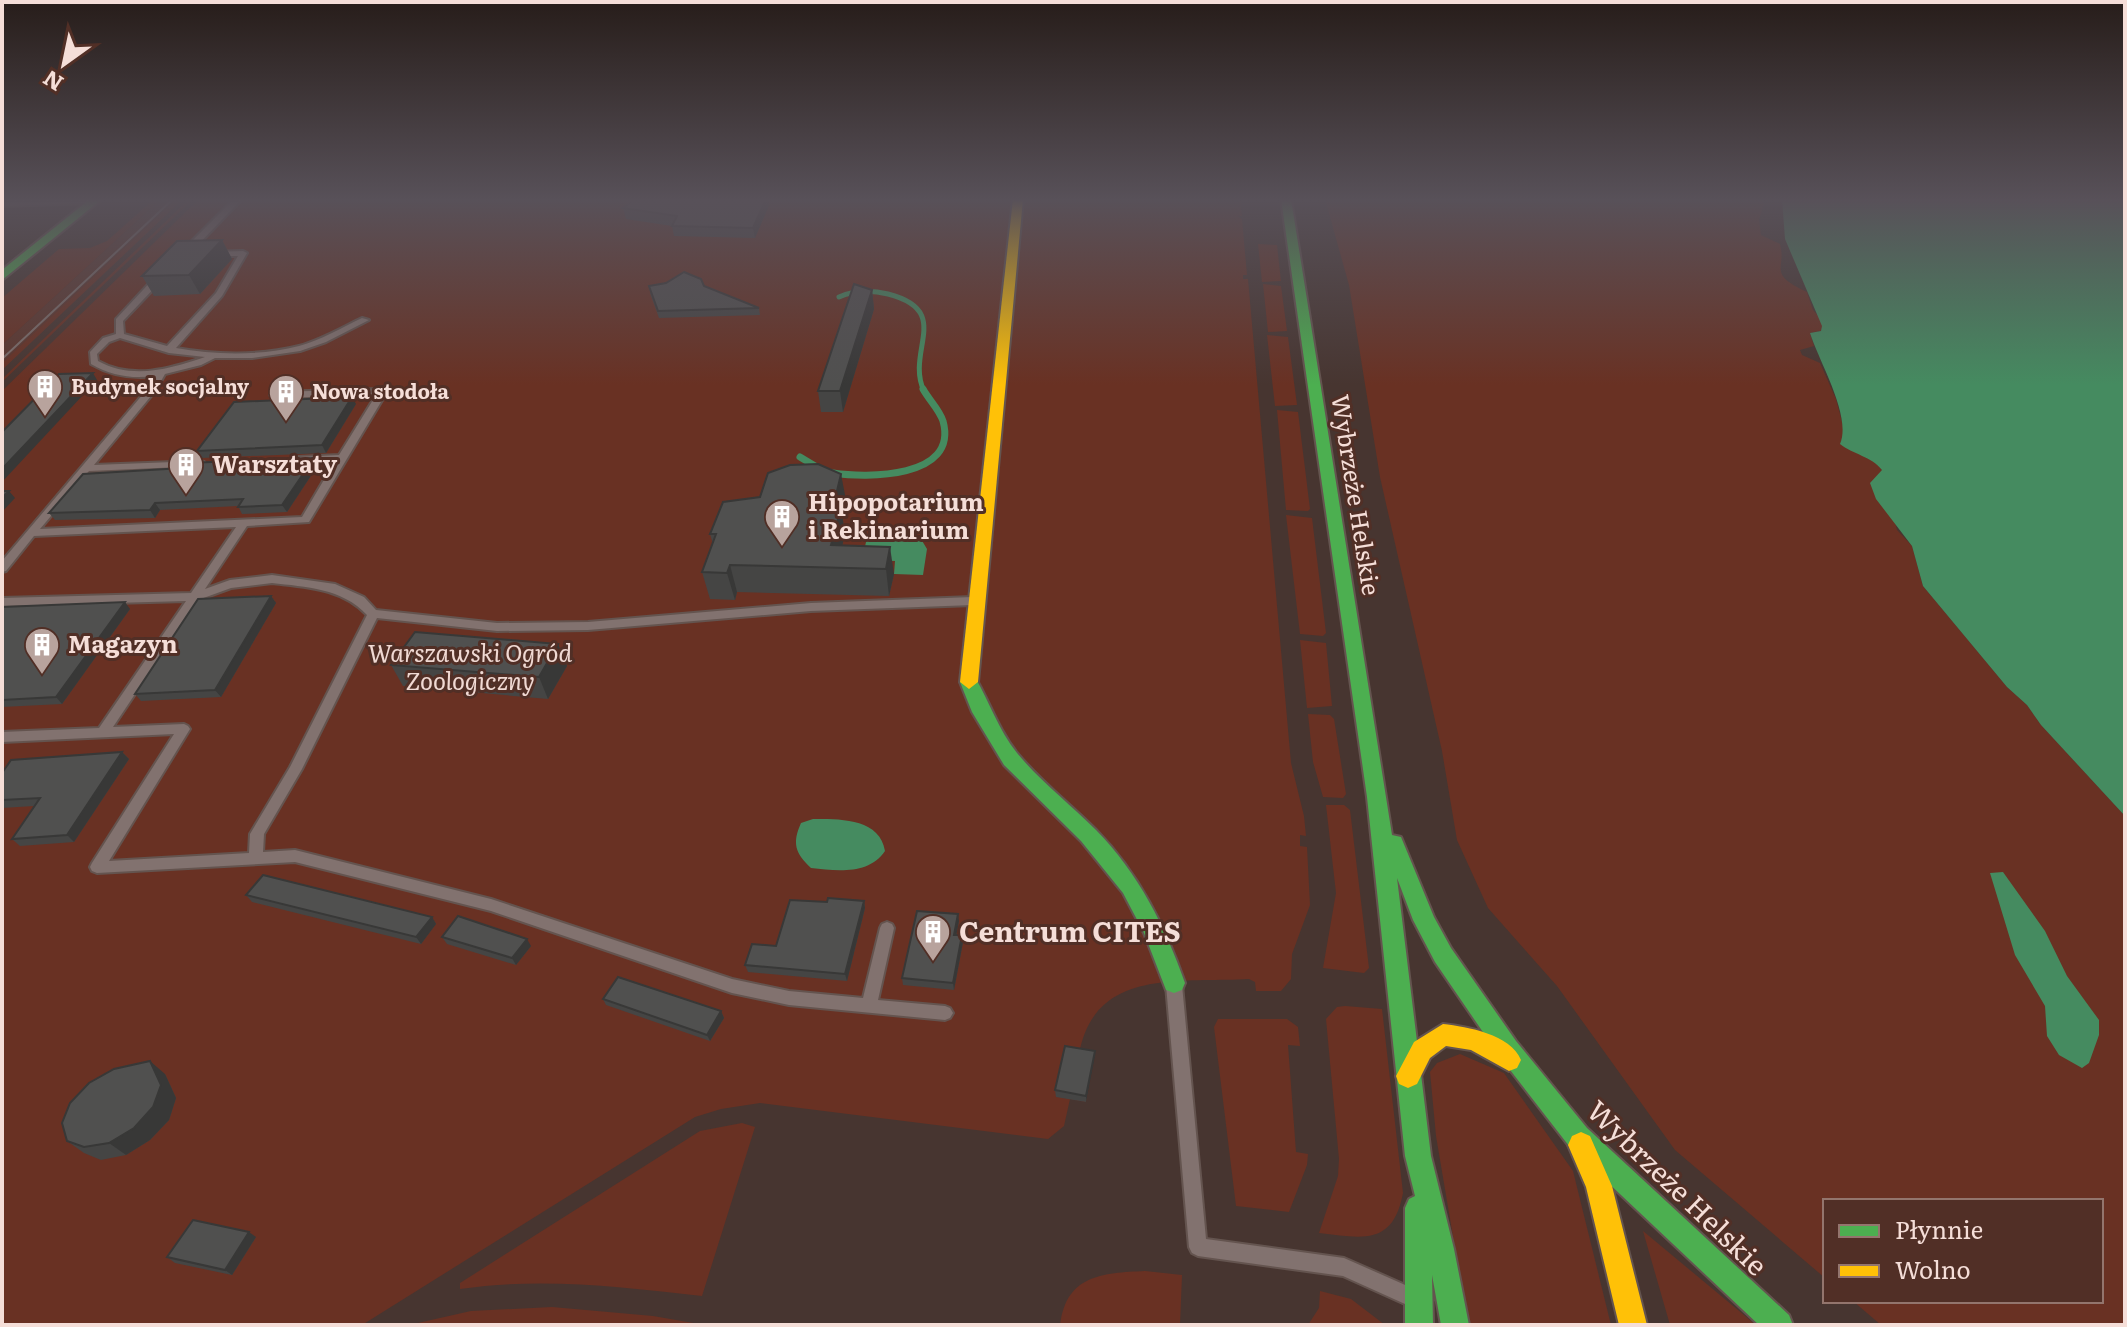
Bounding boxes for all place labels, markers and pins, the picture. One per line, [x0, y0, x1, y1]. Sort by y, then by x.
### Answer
building icon: Budynek socjalny [26, 368, 64, 418]
place label: Budynek socjalny [71, 370, 250, 400]
building icon: Nowa stodoła [267, 373, 305, 423]
place label: Nowa stodoła [312, 375, 449, 405]
place label: Warsztaty [212, 445, 338, 480]
building icon: Warsztaty [167, 446, 205, 496]
place label: Hipopotarium i Rekinarium [808, 483, 984, 546]
building icon: Hipopotarium i Rekinarium [763, 498, 801, 548]
place label: Magazyn [68, 625, 178, 660]
building icon: Magazyn [23, 626, 61, 676]
place label: Centrum CITES [959, 909, 1181, 951]
building icon: Centrum CITES [914, 913, 952, 963]

